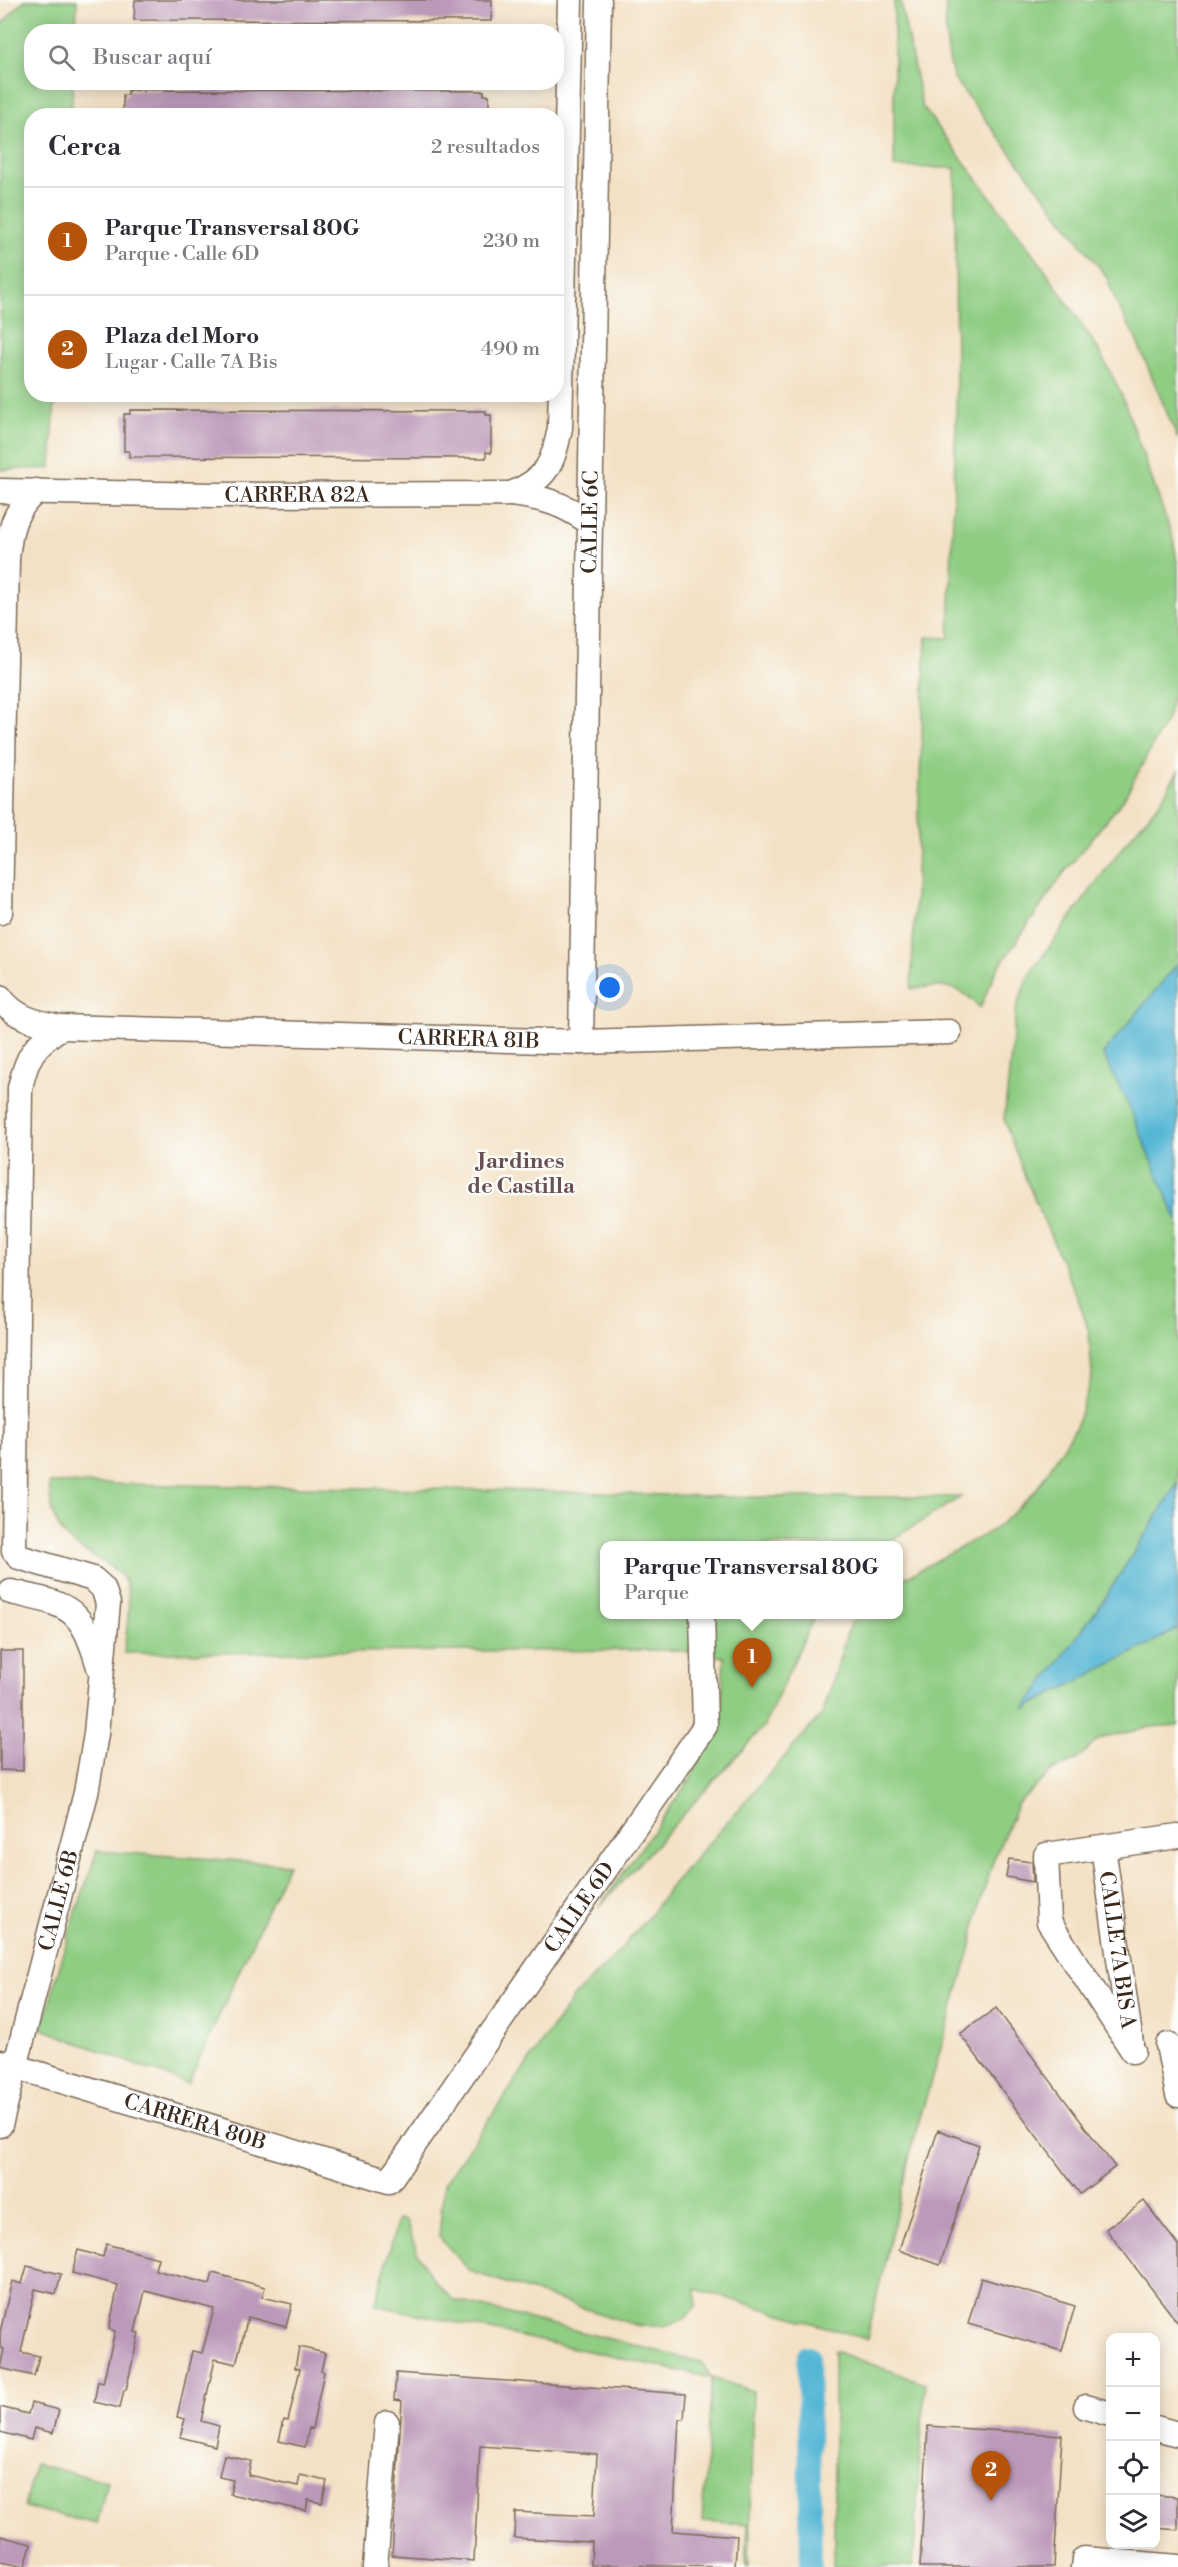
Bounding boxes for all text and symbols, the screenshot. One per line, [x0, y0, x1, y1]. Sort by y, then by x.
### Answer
search box [24, 24, 564, 90]
icon: search [45, 41, 78, 74]
text: Buscar aquí [93, 44, 211, 71]
text: Cerca [48, 131, 121, 163]
text: 2 resultados [431, 135, 540, 160]
text: Parque Transversal 80G [105, 215, 360, 242]
text: 1 [63, 229, 72, 254]
text: 230 m [483, 229, 540, 254]
text: Parque · Calle 6D [105, 242, 259, 267]
text: Plaza del Moro [105, 323, 259, 350]
text: 2 [61, 337, 74, 362]
text: 490 m [481, 337, 540, 362]
text: Lugar · Calle 7A Bis [105, 350, 278, 375]
street label: CALLE 6C [577, 470, 605, 574]
street label: CARRERA 82A [224, 482, 370, 509]
your location [595, 973, 624, 1002]
street label: CARRERA 81B [397, 1025, 540, 1055]
district label: Jardines de Castilla [467, 1148, 576, 1200]
popup [600, 1541, 903, 1619]
text: Parque Transversal 80G [624, 1554, 879, 1581]
text: Parque [624, 1581, 689, 1606]
pin: 1 [732, 1638, 771, 1688]
street label: CALLE 6B [34, 1847, 85, 1954]
street label: CALLE 6D [539, 1857, 621, 1958]
street label: CALLE 7A BIS A [1093, 1870, 1141, 2031]
street label: CARRERA 80B [120, 2089, 269, 2157]
map controls [1106, 2333, 1160, 2549]
button: + [1106, 2333, 1160, 2387]
button: − [1106, 2387, 1160, 2441]
button: locate [1106, 2441, 1160, 2495]
pin: 2 [972, 2452, 1010, 2501]
button: layers [1106, 2495, 1160, 2549]

